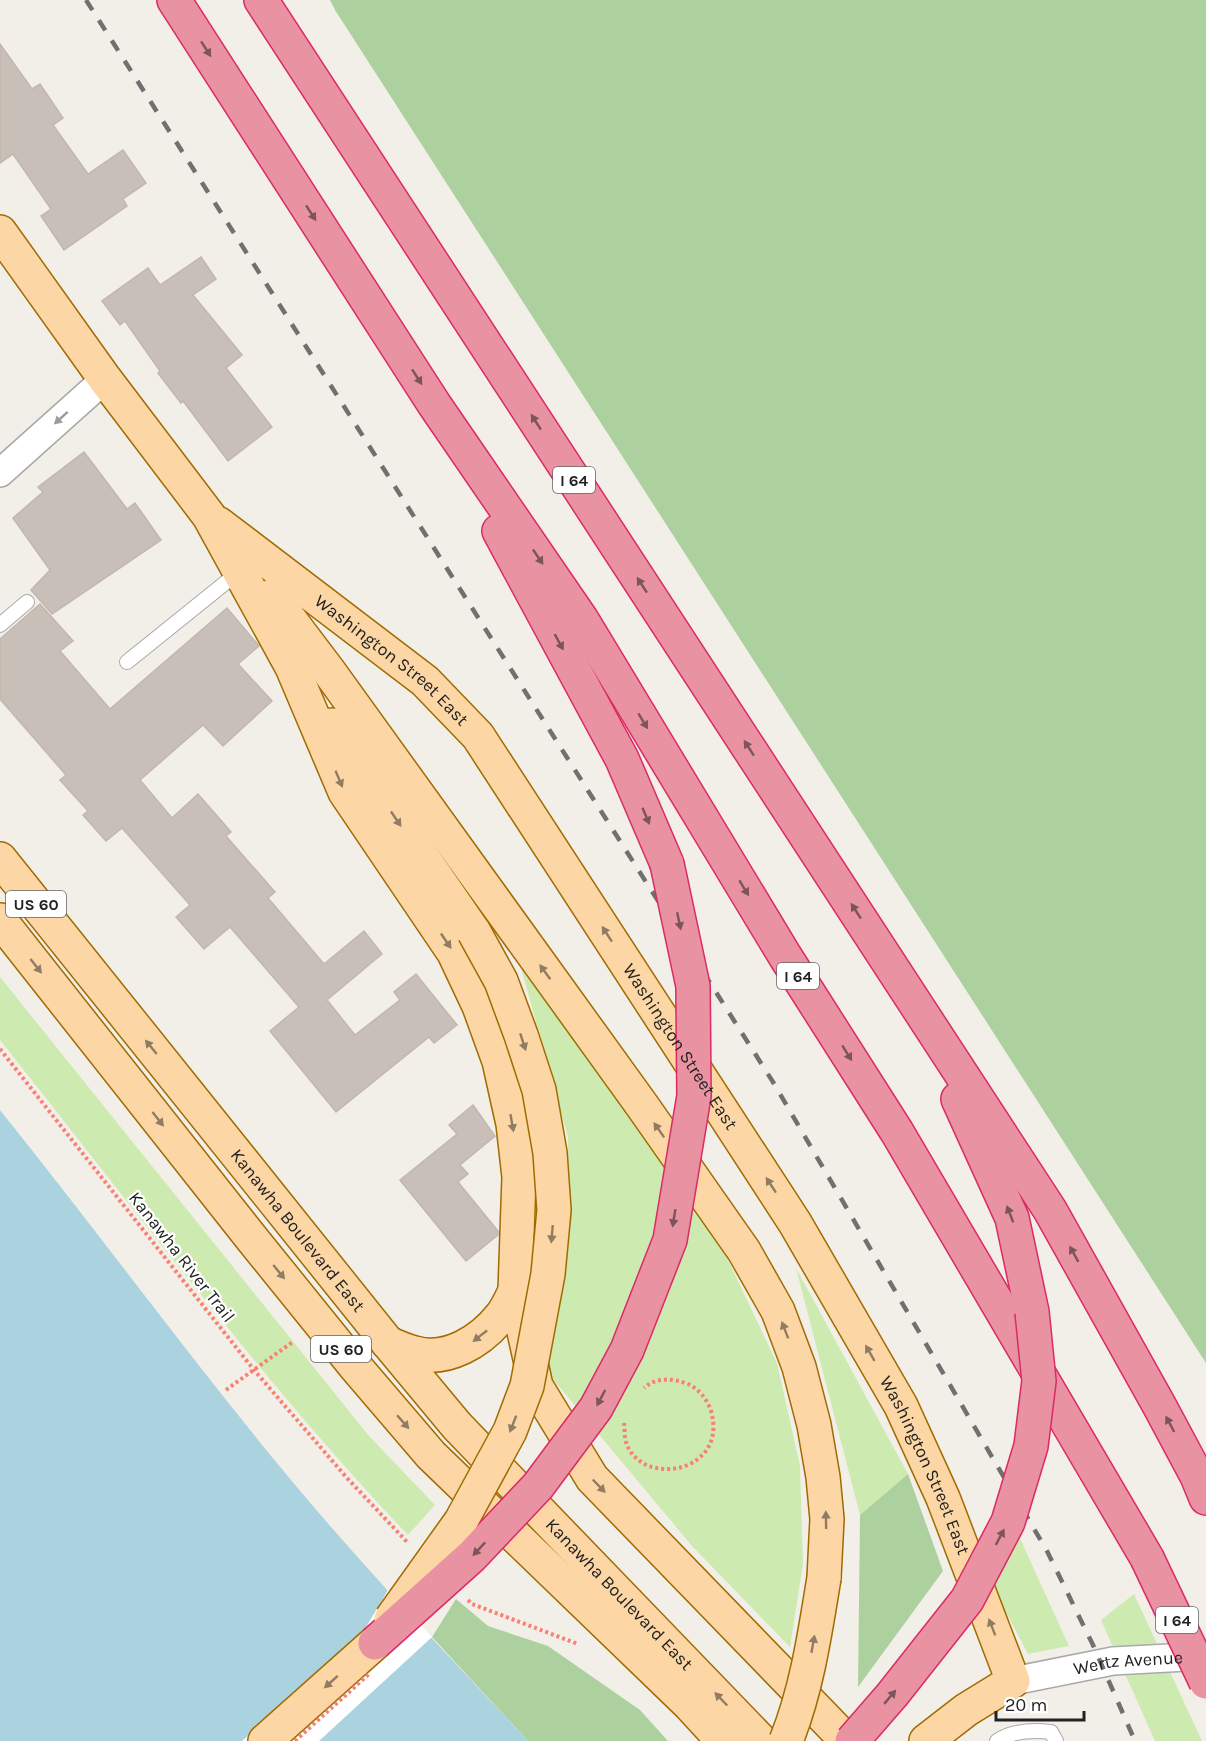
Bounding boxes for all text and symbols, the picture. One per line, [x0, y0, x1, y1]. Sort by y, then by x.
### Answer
one-way arrow [200, 41, 211, 57]
one-way arrow [306, 205, 317, 222]
one-way arrow [411, 369, 422, 386]
one-way arrow [54, 411, 69, 424]
one-way arrow [530, 413, 541, 430]
road number: I 64 [553, 467, 595, 493]
one-way arrow [532, 548, 544, 564]
one-way arrow [637, 577, 648, 593]
street label: Washington Street East [310, 590, 473, 731]
one-way arrow [553, 634, 564, 650]
one-way arrow [637, 713, 648, 729]
one-way arrow [744, 740, 755, 756]
one-way arrow [334, 770, 344, 788]
one-way arrow [642, 807, 651, 825]
one-way arrow [390, 811, 401, 827]
one-way arrow [738, 880, 749, 896]
road number: US 60 [6, 891, 66, 917]
one-way arrow [850, 903, 861, 920]
one-way arrow [675, 912, 684, 931]
one-way arrow [602, 926, 613, 942]
one-way arrow [440, 933, 452, 949]
one-way arrow [30, 958, 43, 974]
street label: Washington Street East [618, 959, 742, 1134]
road number: I 64 [777, 963, 819, 989]
one-way arrow [539, 964, 551, 980]
one-way arrow [519, 1033, 529, 1051]
one-way arrow [144, 1039, 157, 1055]
one-way arrow [841, 1045, 852, 1061]
one-way arrow [151, 1111, 164, 1127]
one-way arrow [508, 1114, 517, 1133]
one-way arrow [653, 1123, 665, 1139]
street label: Kanawha Boulevard East [226, 1144, 370, 1317]
one-way arrow [765, 1177, 776, 1194]
street label: Kanawha River Trail [124, 1187, 240, 1327]
one-way arrow [1004, 1204, 1014, 1222]
one-way arrow [669, 1208, 678, 1227]
one-way arrow [547, 1224, 557, 1243]
one-way arrow [1070, 1245, 1080, 1262]
one-way arrow [272, 1264, 285, 1279]
one-way arrow [780, 1321, 789, 1339]
one-way arrow [472, 1330, 488, 1343]
road number: US 60 [311, 1336, 371, 1362]
one-way arrow [865, 1345, 876, 1361]
street label: Washington Street East [875, 1372, 975, 1558]
one-way arrow [596, 1390, 606, 1407]
one-way arrow [396, 1414, 409, 1429]
one-way arrow [508, 1415, 517, 1433]
one-way arrow [1165, 1415, 1175, 1433]
one-way arrow [592, 1478, 606, 1492]
one-way arrow [821, 1510, 831, 1529]
street label: Kanawha Boulevard East [541, 1514, 698, 1675]
one-way arrow [995, 1528, 1005, 1545]
one-way arrow [473, 1541, 486, 1556]
road number: I 64 [1156, 1607, 1198, 1633]
one-way arrow [987, 1617, 997, 1635]
one-way arrow [809, 1635, 818, 1654]
street label: Wertz Avenue [1072, 1646, 1184, 1680]
one-way arrow [324, 1675, 339, 1688]
scale bar [996, 1684, 1084, 1722]
one-way arrow [884, 1689, 897, 1705]
one-way arrow [714, 1693, 728, 1707]
text: 20 m [1005, 1694, 1047, 1716]

